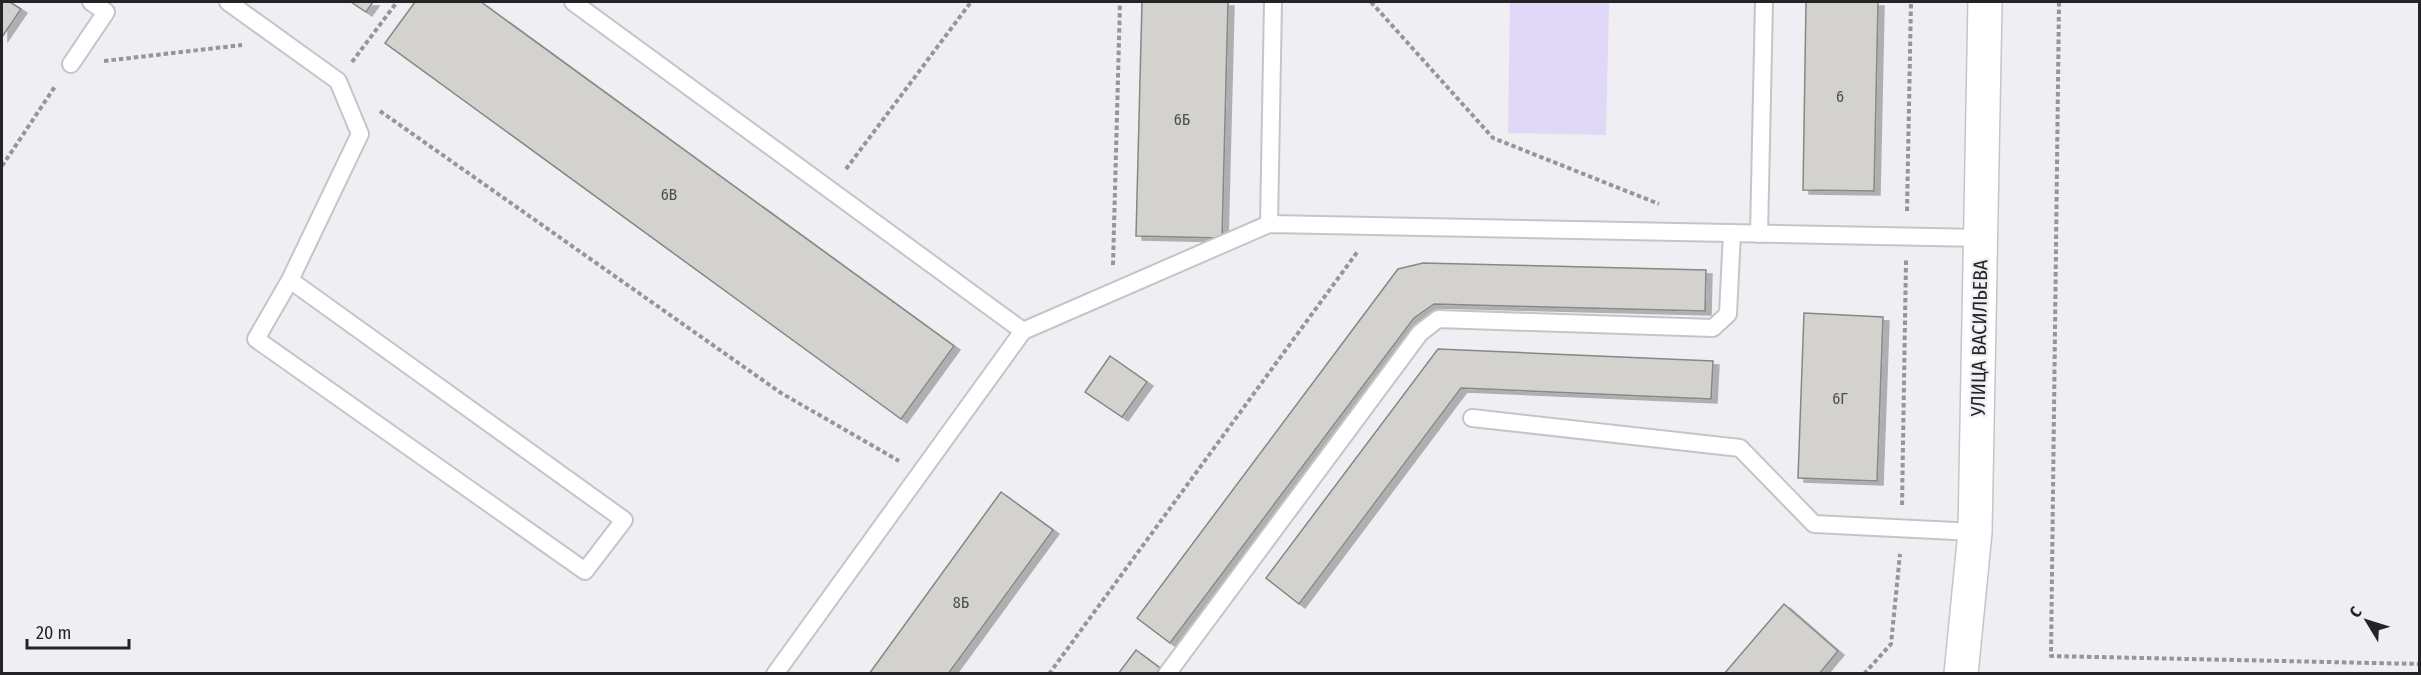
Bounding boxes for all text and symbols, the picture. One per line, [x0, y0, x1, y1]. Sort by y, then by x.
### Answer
house number: 6 [1836, 87, 1844, 106]
house number: 6Б [1174, 110, 1190, 129]
house number: 6В [661, 185, 678, 204]
street label: УЛИЦА ВАСИЛЬЕВА [1966, 259, 1992, 418]
house number: 6Г [1832, 389, 1848, 408]
north arrow [2337, 591, 2397, 651]
house number: 8Б [953, 593, 969, 612]
text: С [2346, 602, 2366, 621]
scale bar [27, 612, 129, 650]
text: 20 m [36, 622, 71, 644]

